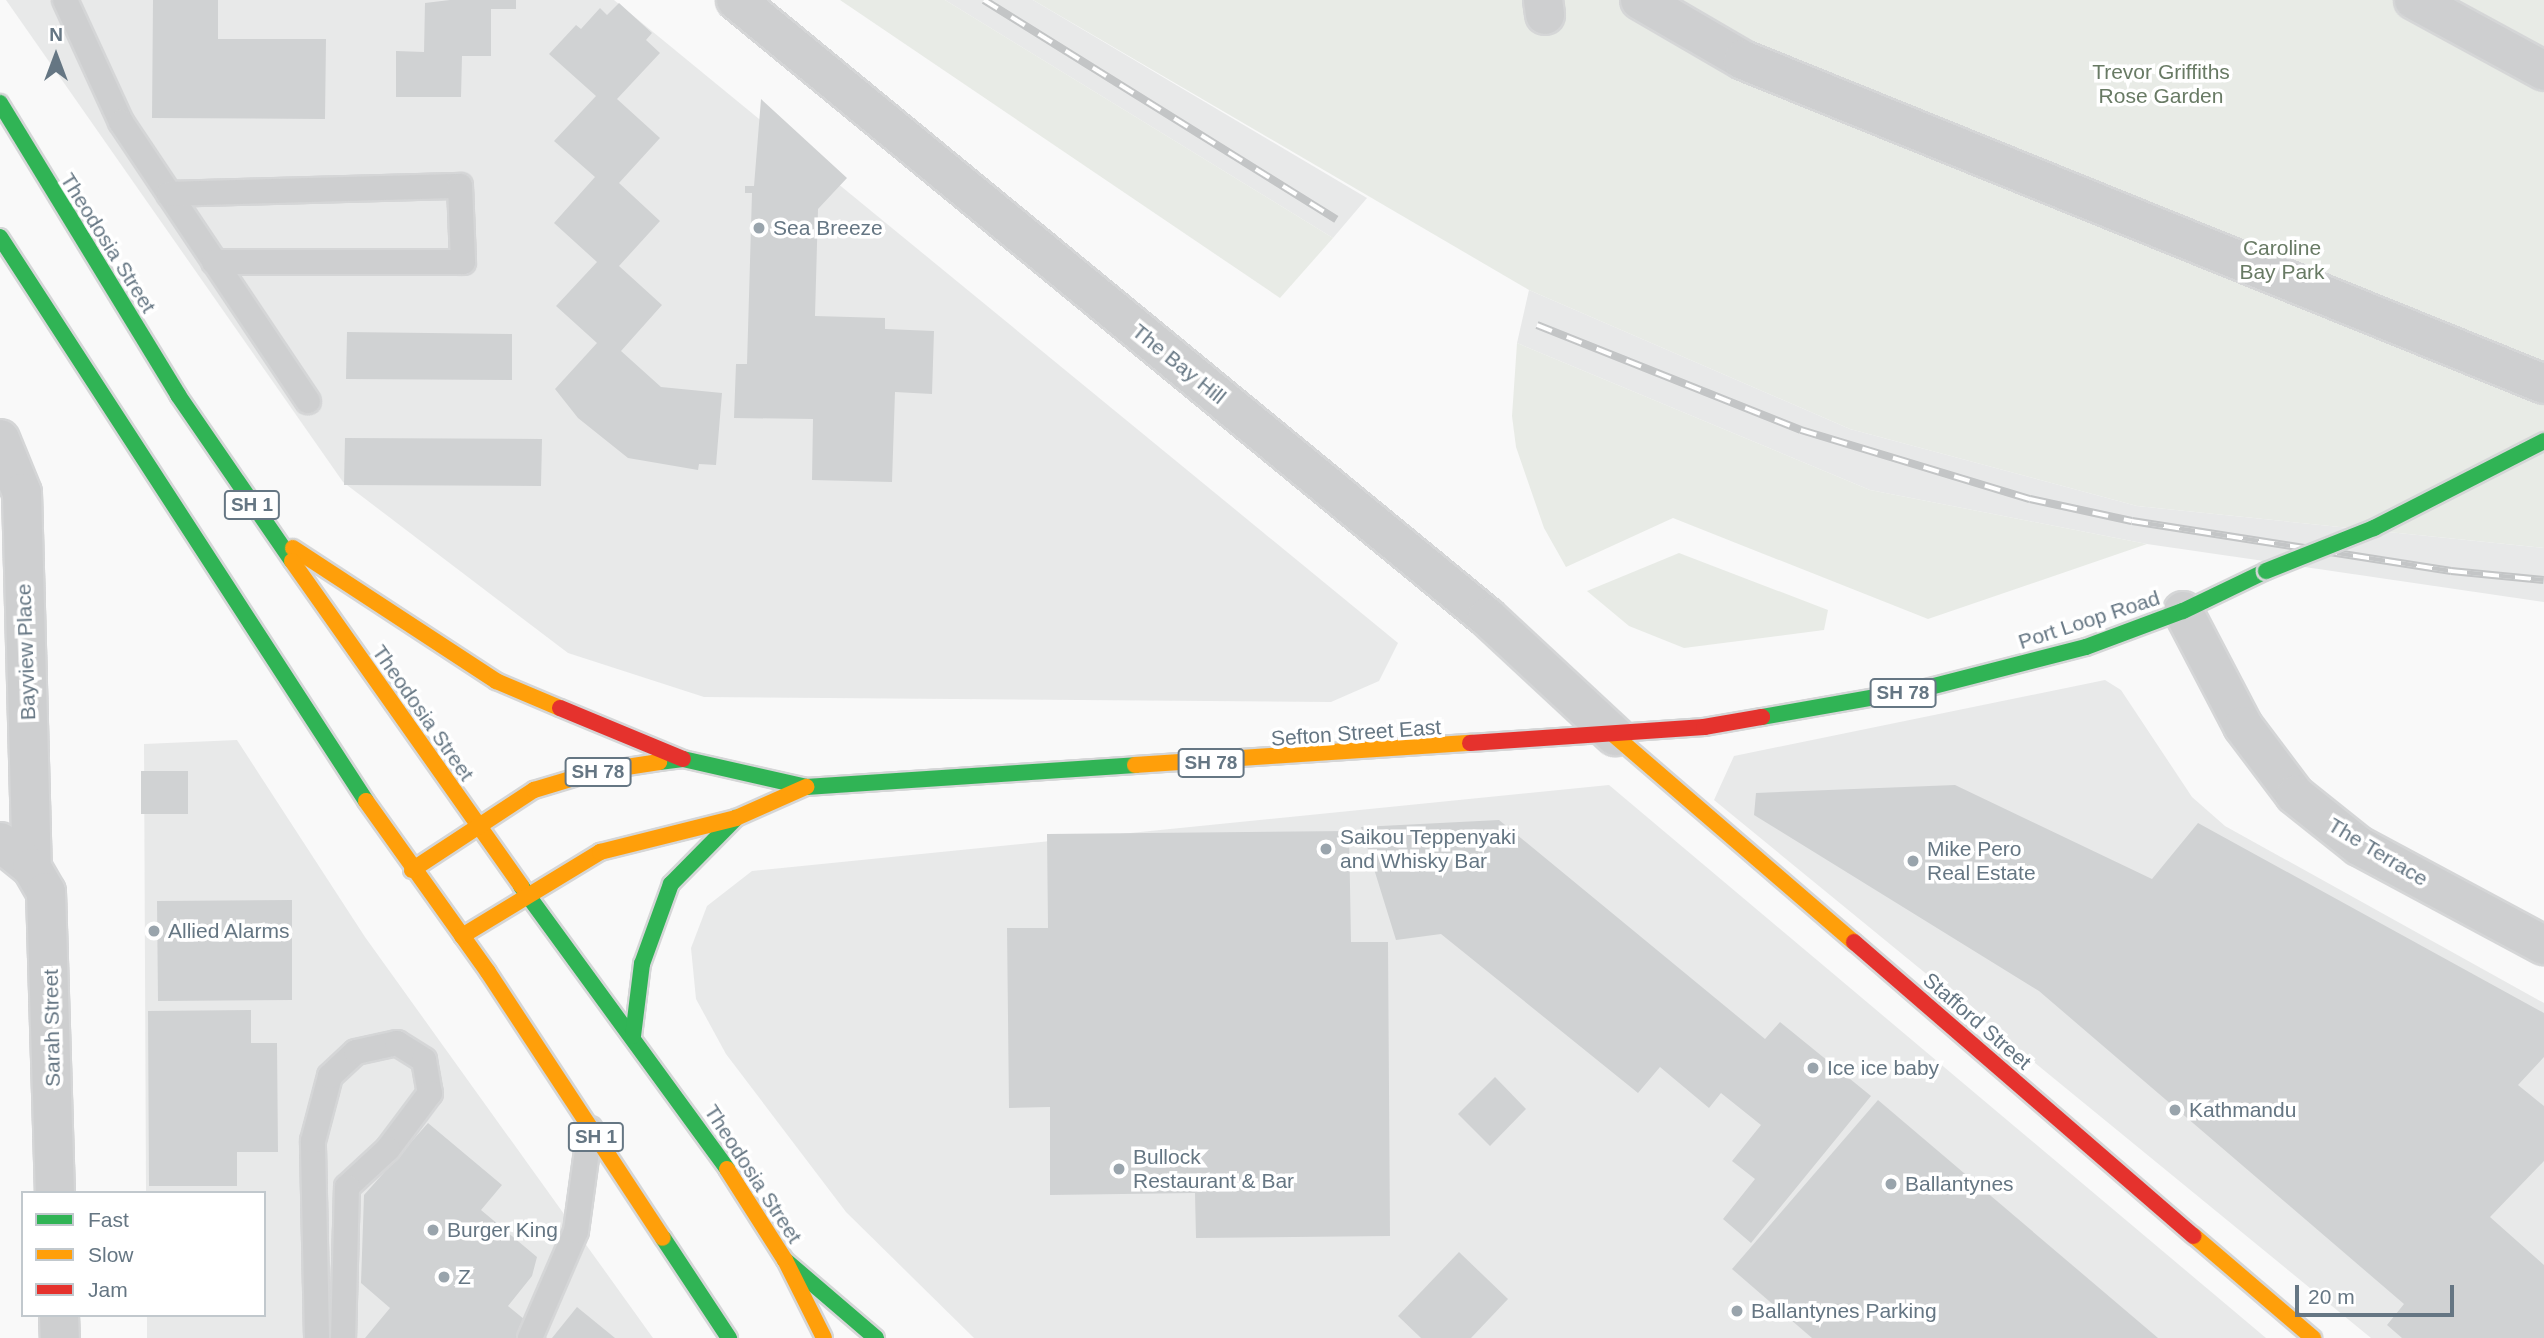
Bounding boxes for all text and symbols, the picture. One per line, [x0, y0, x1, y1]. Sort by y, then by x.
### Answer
north arrow [21, 21, 91, 91]
text: N [49, 24, 63, 45]
park label: Trevor Griffiths Rose Garden [2092, 59, 2230, 109]
street label: Theodosia Street [55, 169, 161, 317]
place label: Sea Breeze [773, 215, 883, 241]
marker: Sea Breeze [751, 220, 767, 236]
park label: Caroline Bay Park [2239, 235, 2325, 285]
street label: The Bay Hill [1127, 319, 1231, 409]
road number: SH 1 [222, 490, 282, 520]
street label: Bayview Place [11, 583, 41, 721]
street label: Port Loop Road [2015, 585, 2163, 655]
street label: Theodosia Street [367, 640, 479, 786]
road number: SH 78 [1868, 678, 1938, 708]
street label: Sefton Street East [1270, 714, 1442, 752]
road number: SH 78 [1176, 748, 1246, 778]
road number: SH 78 [563, 757, 633, 788]
street label: The Terrace [2323, 812, 2433, 892]
place label: Saikou Teppenyaki and Whisky Bar [1340, 824, 1516, 874]
place label: Mike Pero Real Estate [1927, 836, 2036, 886]
marker: Saikou Teppenyaki and Whisky Bar [1318, 841, 1334, 857]
marker: Mike Pero Real Estate [1905, 853, 1921, 869]
place label: Allied Alarms [168, 918, 291, 944]
marker: Allied Alarms [146, 923, 162, 939]
street label: Stafford Street [1918, 967, 2036, 1075]
street label: Sarah Street [38, 969, 66, 1087]
place label: Ice ice baby [1827, 1055, 1939, 1081]
marker: Ice ice baby [1805, 1060, 1821, 1076]
place label: Kathmandu [2189, 1097, 2296, 1123]
street label: Theodosia Street [699, 1100, 807, 1248]
marker: Kathmandu [2167, 1102, 2183, 1118]
road number: SH 1 [566, 1121, 626, 1152]
place label: Bullock Restaurant & Bar [1133, 1144, 1294, 1194]
marker: Bullock Restaurant & Bar [1111, 1161, 1127, 1177]
place label: Ballantynes [1905, 1171, 2014, 1197]
marker: Ballantynes [1883, 1176, 1899, 1192]
legend [21, 1191, 266, 1317]
text: Fast [88, 1208, 129, 1231]
place label: Burger King [447, 1217, 558, 1243]
marker: Burger King [425, 1222, 441, 1238]
text: Slow [88, 1243, 134, 1266]
place label: Z [458, 1264, 471, 1290]
marker: Z [436, 1269, 452, 1285]
scale bar [2299, 1272, 2458, 1316]
text: Jam [88, 1278, 128, 1301]
text: 20 m [2308, 1285, 2355, 1308]
place label: Ballantynes Parking [1751, 1298, 1937, 1324]
marker: Ballantynes Parking [1729, 1303, 1745, 1319]

